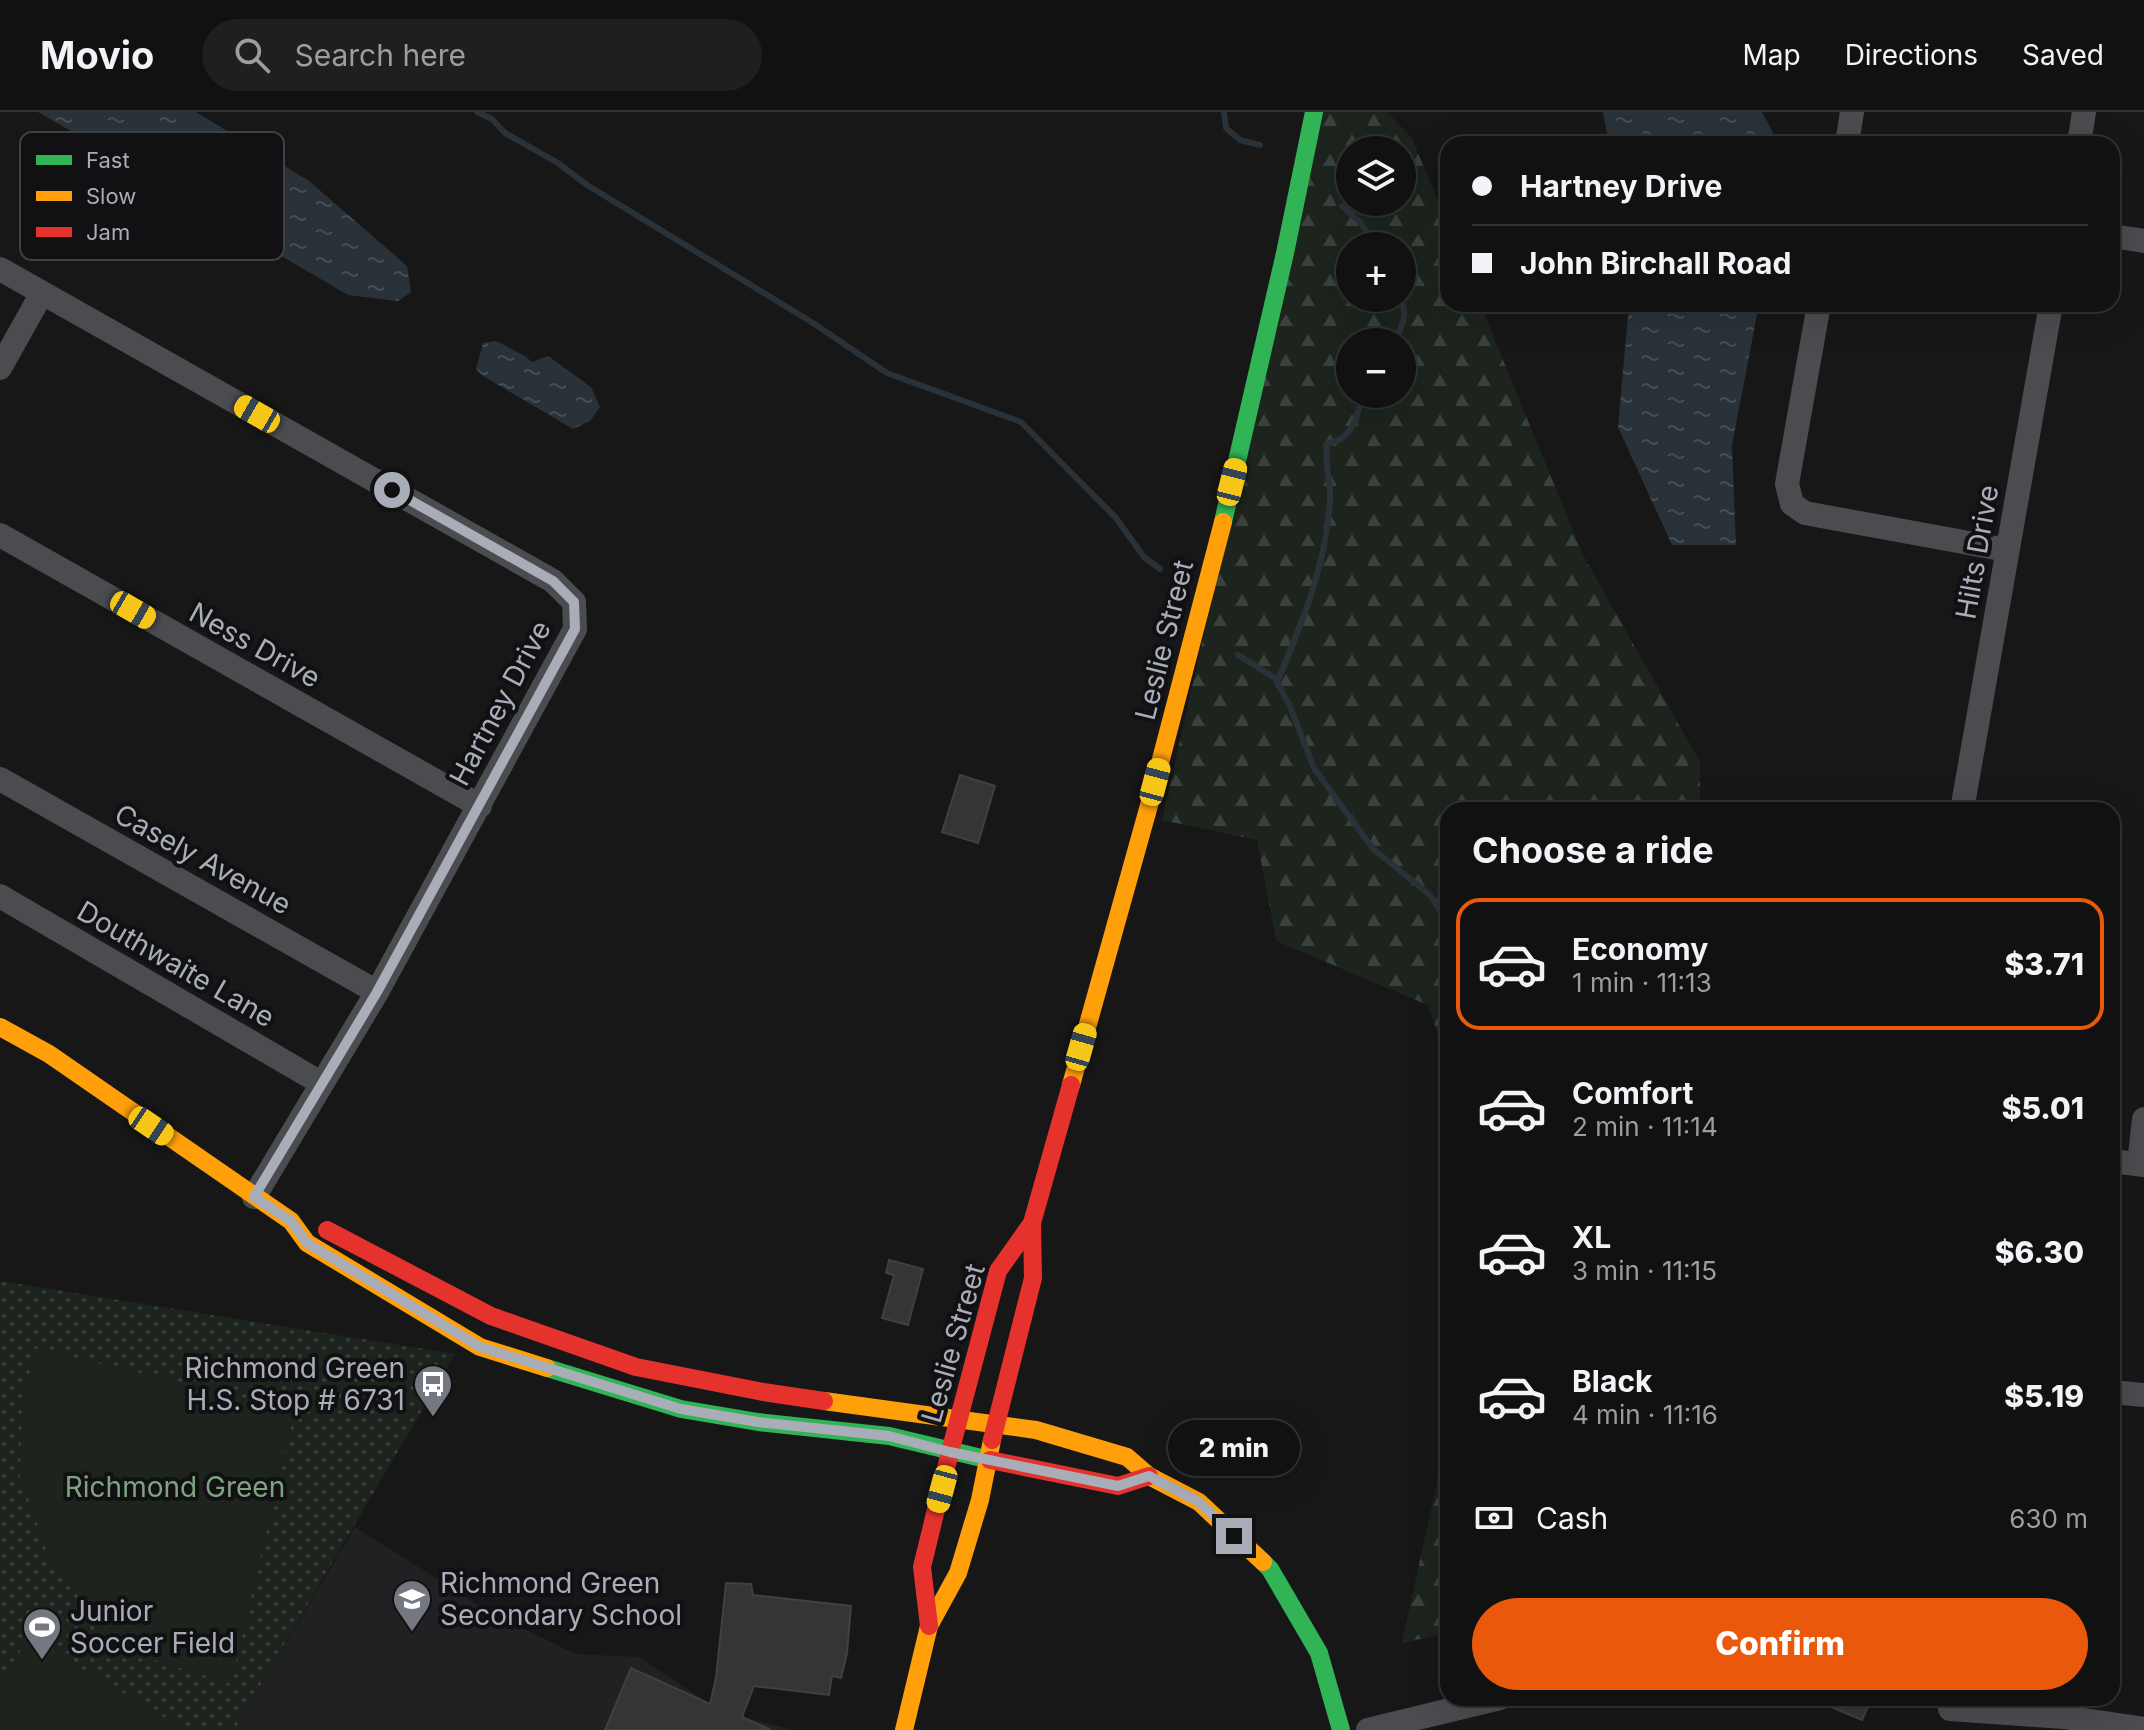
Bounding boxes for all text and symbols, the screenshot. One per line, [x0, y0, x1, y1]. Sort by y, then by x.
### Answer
search box [202, 19, 762, 91]
text: Movio [40, 32, 154, 78]
icon: search [230, 33, 274, 77]
text: Search here [294, 37, 466, 73]
text: Map [1742, 38, 1801, 72]
text: Directions [1845, 38, 1978, 72]
text: Saved [2022, 38, 2104, 72]
legend [20, 132, 284, 260]
map controls [1336, 136, 1416, 408]
button: layers [1336, 136, 1416, 216]
text: Fast [86, 147, 130, 173]
text: Hartney Drive [1520, 168, 1722, 204]
text: Slow [86, 183, 136, 209]
text: Jam [86, 219, 130, 245]
button: + [1336, 232, 1416, 312]
text: John Birchall Road [1520, 245, 1791, 281]
button: − [1336, 328, 1416, 408]
car [230, 392, 284, 436]
car [1215, 456, 1249, 508]
route start [374, 472, 410, 508]
street label: Hilts Drive [1948, 482, 2006, 622]
street label: Leslie Street [1128, 556, 1200, 724]
car [106, 588, 160, 632]
street label: Ness Drive [184, 595, 326, 695]
street label: Hartney Drive [442, 615, 558, 791]
car [1137, 756, 1173, 808]
street label: Casely Avenue [109, 797, 297, 921]
text: Choose a ride [1472, 828, 1714, 872]
street label: Douthwaite Lane [71, 894, 281, 1034]
icon: car [1476, 928, 1548, 1000]
text: Economy [1572, 931, 1708, 967]
text: $3.71 [2005, 946, 2084, 982]
text: 1 min · 11:13 [1572, 967, 1712, 998]
car [1063, 1021, 1099, 1073]
icon: car [1476, 1072, 1548, 1144]
text: Comfort [1572, 1075, 1693, 1111]
text: $5.01 [2002, 1090, 2084, 1126]
car [124, 1103, 178, 1149]
text: 2 min · 11:14 [1572, 1111, 1718, 1142]
icon: car [1476, 1216, 1548, 1288]
text: XL [1572, 1219, 1611, 1255]
text: $6.30 [1995, 1234, 2084, 1270]
text: 3 min · 11:15 [1572, 1255, 1717, 1286]
street label: Leslie Street [914, 1260, 992, 1426]
place label: Richmond Green H.S. Stop # 6731 [185, 1351, 405, 1417]
icon: car [1476, 1360, 1548, 1432]
bus stop icon: Richmond Green H.S. Stop # 6731 [412, 1363, 454, 1418]
text: Black [1572, 1363, 1652, 1399]
text: $5.19 [2004, 1378, 2084, 1414]
text: 4 min · 11:16 [1572, 1399, 1718, 1430]
callout: 2 min [1168, 1420, 1300, 1476]
text: 2 min [1199, 1432, 1269, 1463]
car [924, 1463, 960, 1515]
park label: Richmond Green [65, 1470, 285, 1504]
icon: cash [1472, 1496, 1516, 1540]
text: Cash [1536, 1500, 1608, 1536]
text: 630 m [2009, 1503, 2088, 1534]
route end [1216, 1518, 1252, 1554]
place label: Richmond Green Secondary School [440, 1566, 682, 1632]
school or university icon: Richmond Green Secondary School [391, 1578, 433, 1633]
place label: Junior Soccer Field [70, 1594, 235, 1660]
button: Confirm [1472, 1598, 2088, 1690]
sports icon: Junior Soccer Field [21, 1606, 63, 1661]

